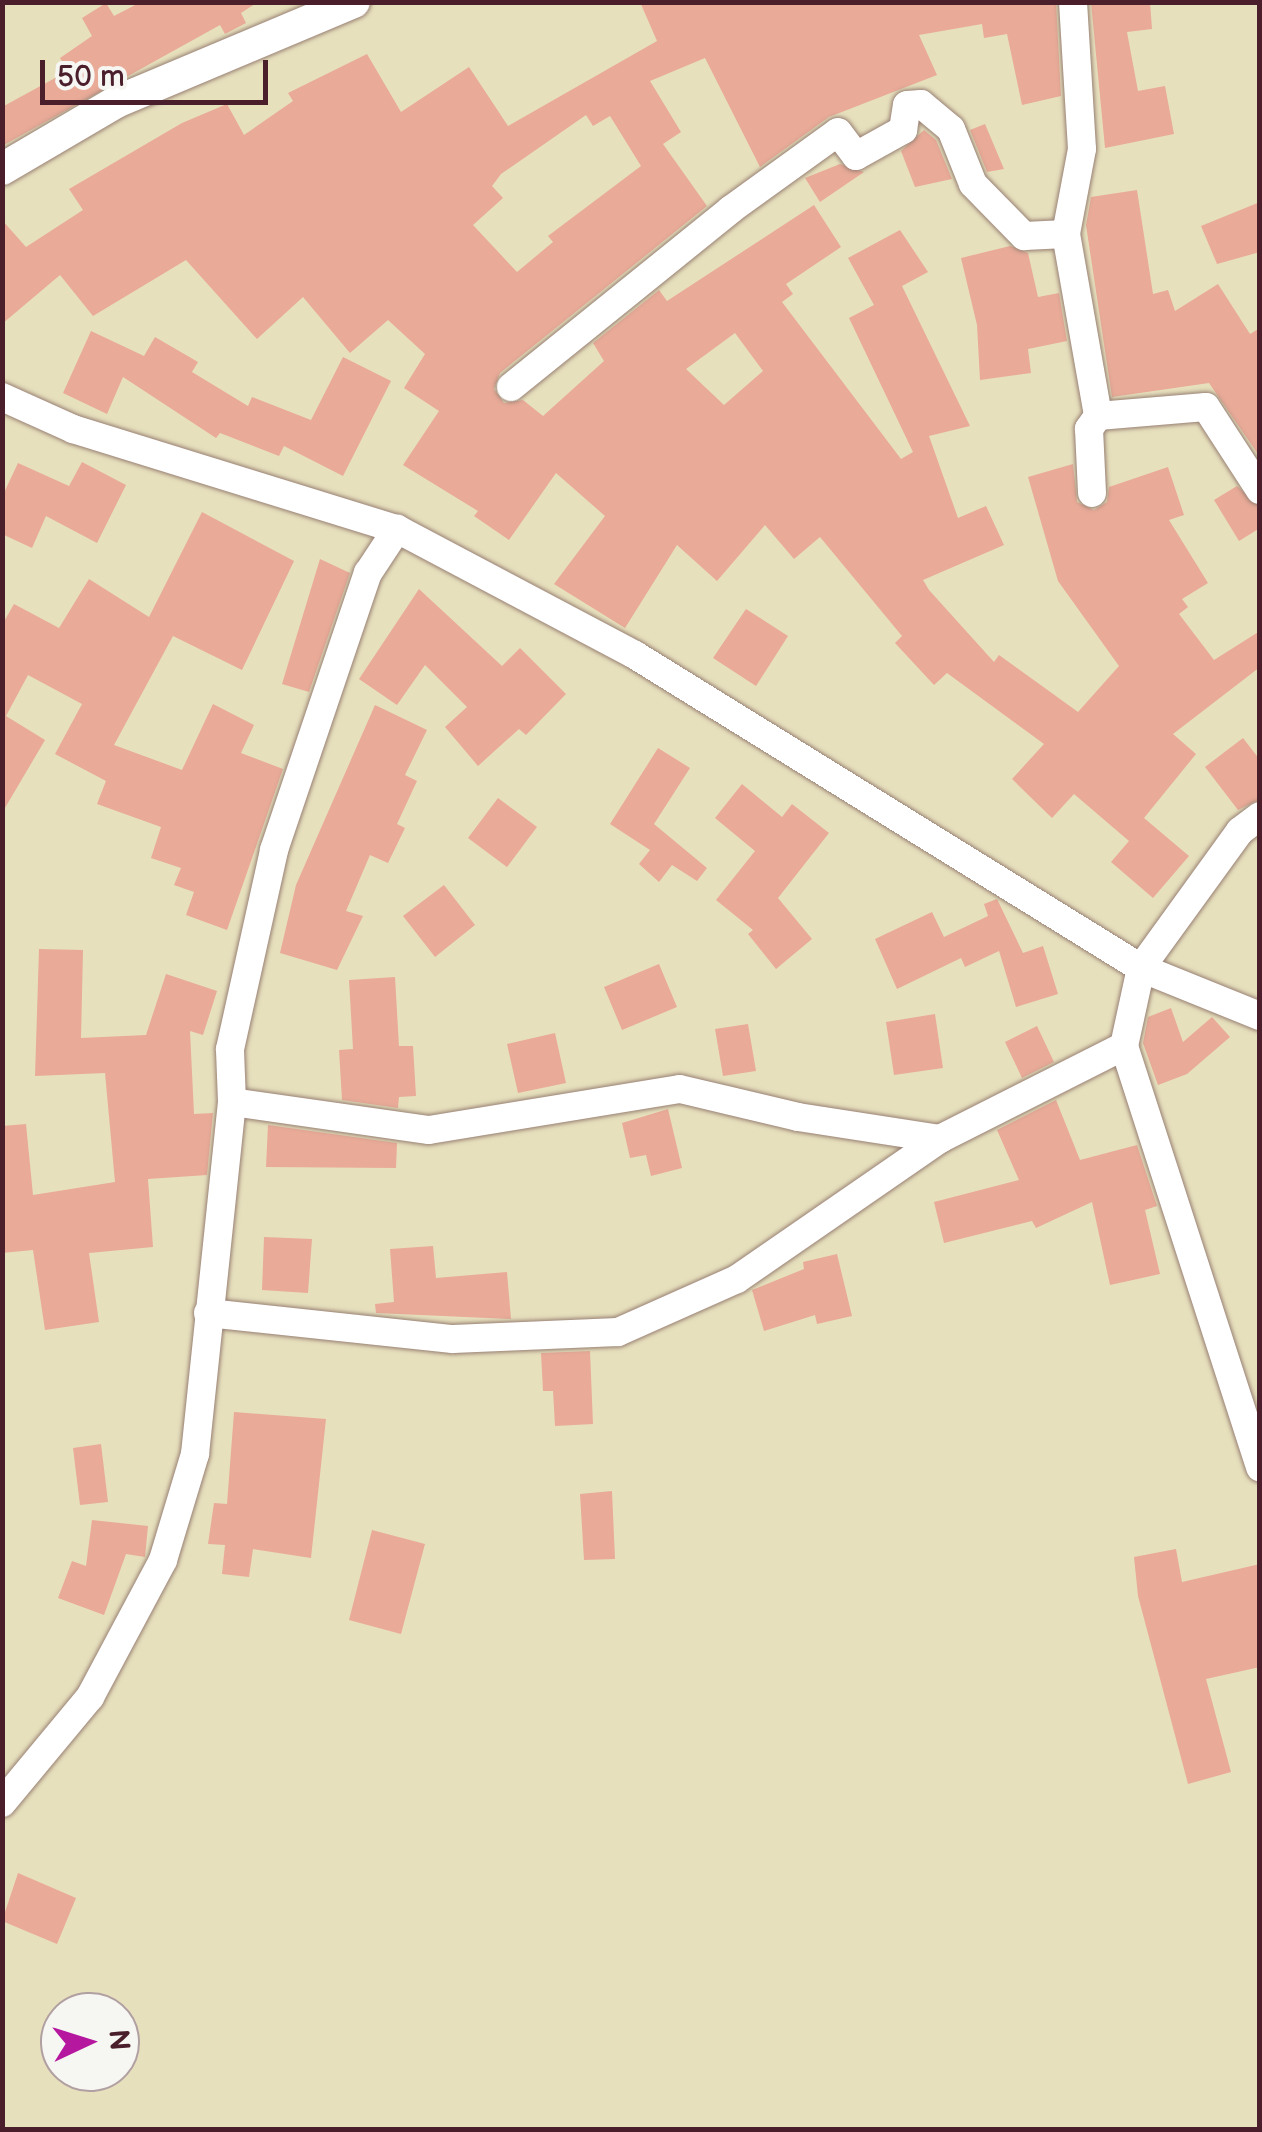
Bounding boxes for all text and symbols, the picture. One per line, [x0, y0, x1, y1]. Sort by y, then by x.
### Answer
scale bar [45, 40, 272, 102]
text: 50 m [57, 59, 125, 95]
north arrow [40, 1992, 140, 2092]
text: N [101, 2028, 136, 2052]

